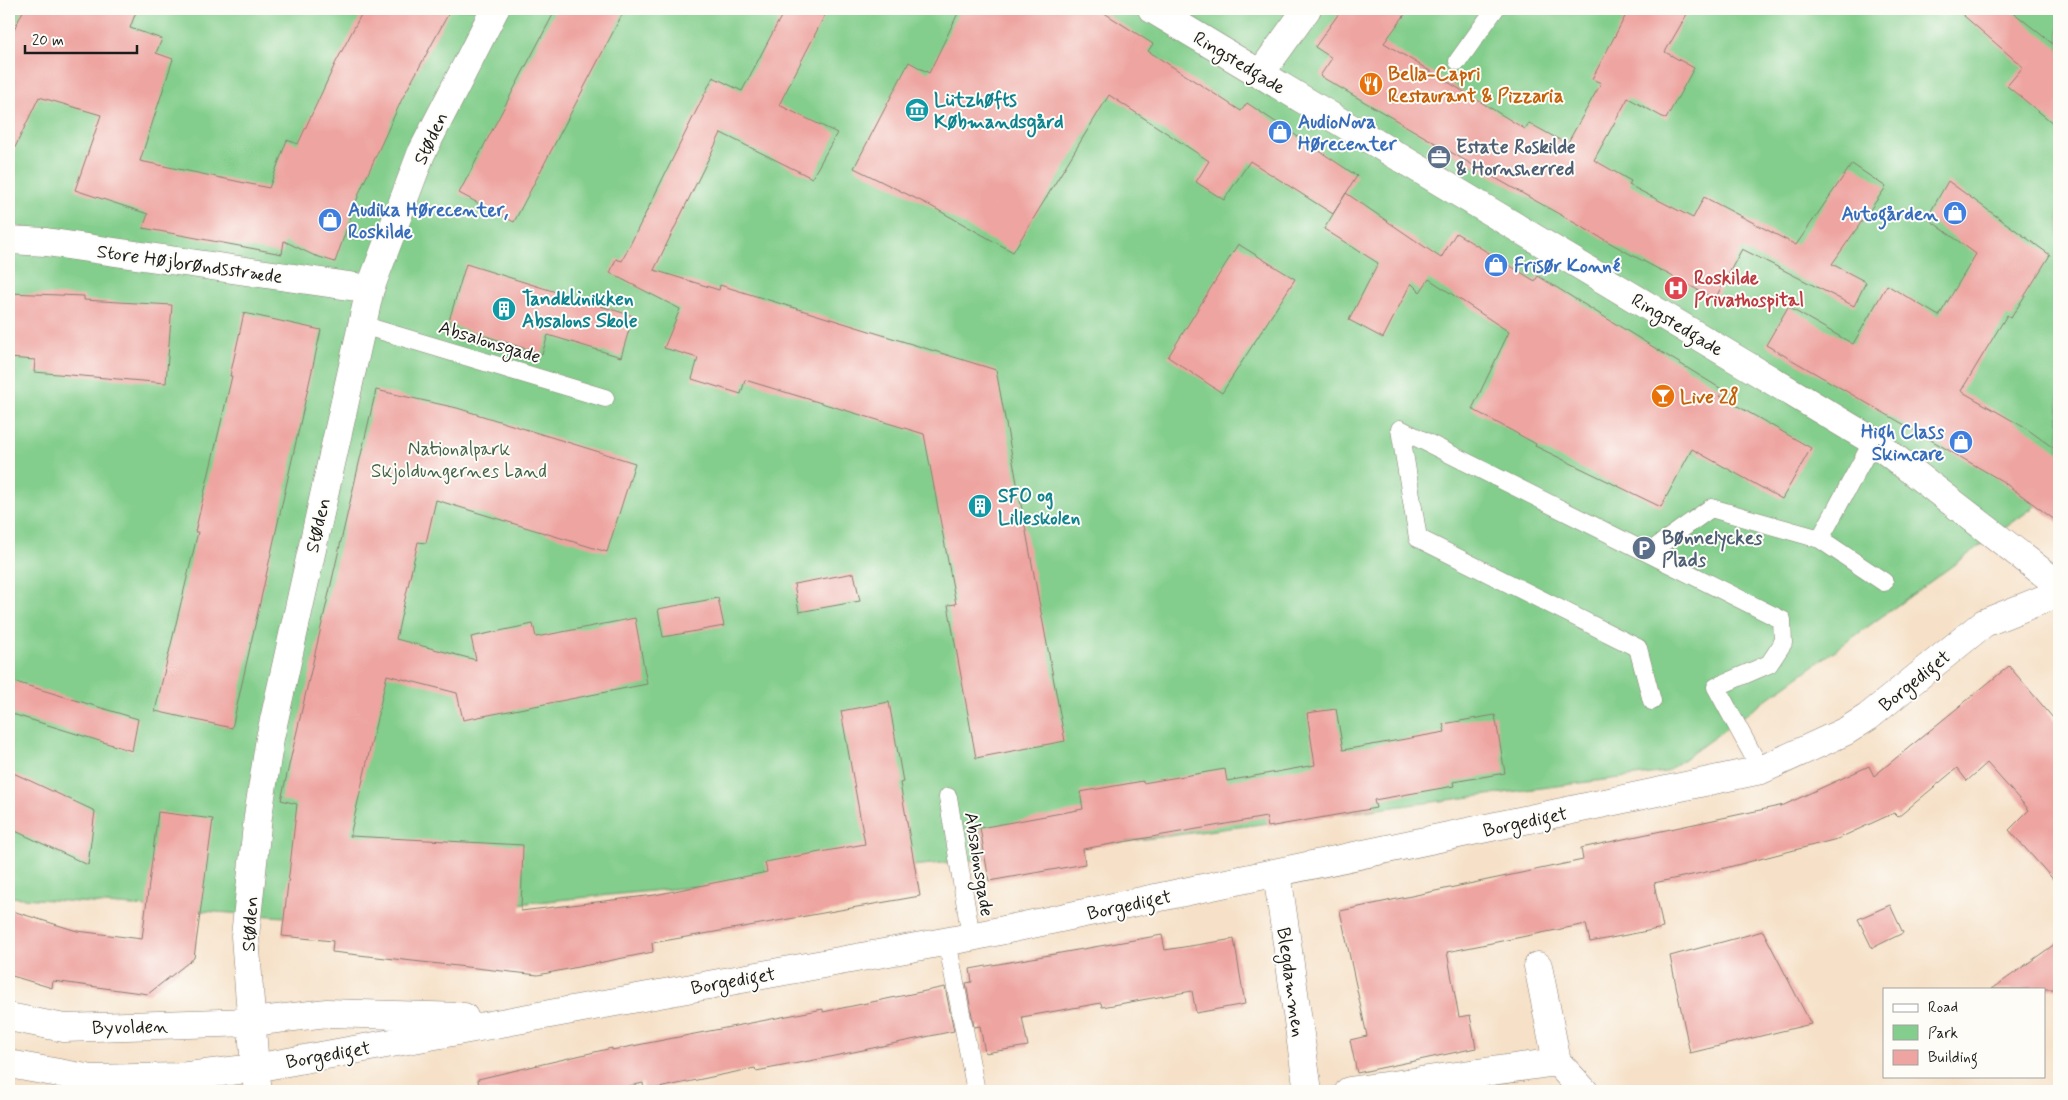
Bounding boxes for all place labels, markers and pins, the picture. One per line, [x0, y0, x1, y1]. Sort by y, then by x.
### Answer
place label: Bella-Capri Restaurant & Pizzaria [1388, 62, 1564, 109]
restaurant icon: Bella-Capri Restaurant & Pizzaria [1358, 71, 1384, 97]
place label: Lützhøfts Købmandsgård [934, 88, 1064, 138]
museum icon: Lützhøfts Købmandsgård [904, 97, 930, 123]
place label: AudioNova Hørecenter [1298, 110, 1398, 157]
shop icon: AudioNova Hørecenter [1267, 119, 1293, 145]
place label: Estate Roskilde & Hornsherred [1456, 135, 1576, 182]
office icon: Estate Roskilde & Hornsherred [1426, 144, 1452, 170]
place label: Audika Hørecenter, Roskilde [348, 198, 508, 245]
shop icon: Autogården [1942, 200, 1968, 226]
place label: Autogården [1841, 202, 1938, 230]
shop icon: Audika Hørecenter, Roskilde [317, 207, 343, 233]
shop icon: Frisør Konné [1483, 252, 1509, 278]
place label: Frisør Konné [1514, 254, 1621, 279]
place label: Roskilde Privathospital [1694, 266, 1804, 313]
hospital icon: Roskilde Privathospital [1663, 275, 1689, 301]
place label: Tandklinikken Absalons Skole [522, 287, 637, 334]
building icon: Tandklinikken Absalons Skole [491, 296, 517, 322]
bar icon: Live 28 [1650, 383, 1676, 409]
place label: Live 28 [1680, 385, 1739, 410]
place label: High Class Skincare [1861, 420, 1945, 467]
shop icon: High Class Skincare [1948, 429, 1974, 455]
place label: SFO og Lilleskolen [998, 484, 1081, 531]
building icon: SFO og Lilleskolen [967, 493, 993, 519]
place label: Bønnelyckes Plads [1662, 526, 1763, 573]
parking icon: Bønnelyckes Plads [1631, 535, 1657, 561]

